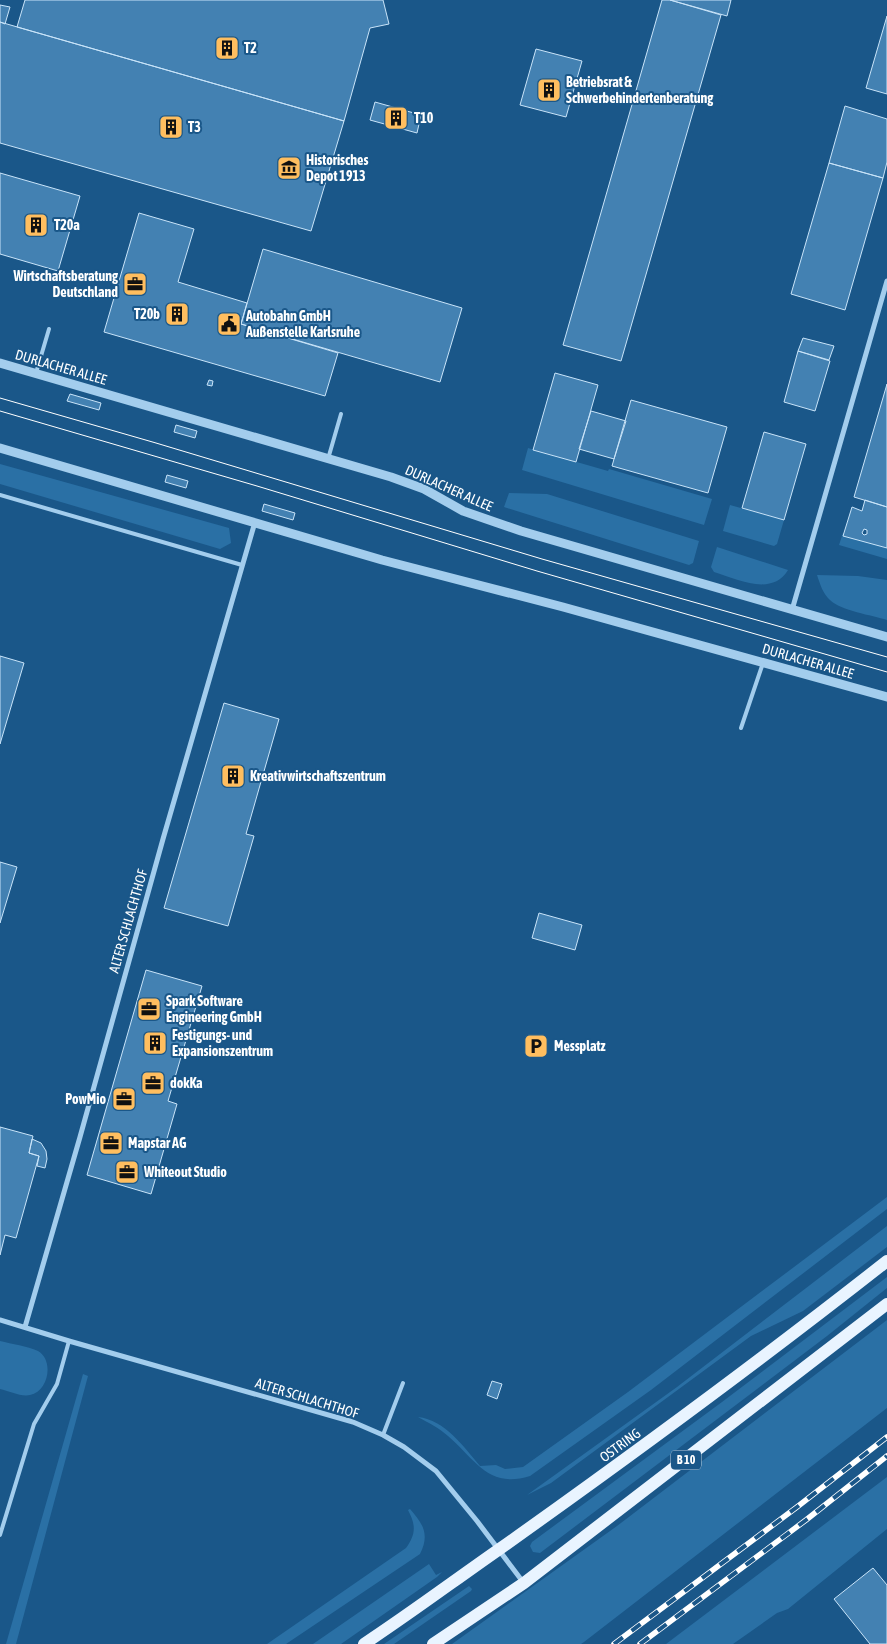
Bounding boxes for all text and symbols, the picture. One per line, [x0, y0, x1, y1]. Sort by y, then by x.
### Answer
building icon: T2 [214, 35, 240, 61]
place label: T2 [244, 40, 257, 56]
place label: Betriebsrat & Schwerbehindertenberatung [566, 74, 714, 106]
building icon: Betriebsrat & Schwerbehindertenberatung [536, 77, 562, 103]
building icon: T10 [383, 105, 409, 131]
place label: T10 [414, 110, 434, 126]
building icon: T3 [158, 114, 184, 140]
place label: T3 [188, 119, 201, 135]
place label: Historisches Depot 1913 [306, 152, 368, 184]
museum icon: Historisches Depot 1913 [276, 155, 302, 181]
building icon: T20a [23, 212, 49, 238]
place label: T20a [54, 217, 80, 233]
place label: Wirtschaftsberatung Deutschland [12, 268, 119, 300]
office icon: Wirtschaftsberatung Deutschland [122, 271, 148, 297]
building icon: T20b [164, 301, 190, 327]
place label: T20b [134, 306, 160, 322]
place label: Autobahn GmbH Außenstelle Karlsruhe [245, 308, 360, 340]
public building icon: Autobahn GmbH Außenstelle Karlsruhe [216, 311, 242, 337]
street label: DURLACHER ALLEE [13, 346, 109, 388]
street label: DURLACHER ALLEE [403, 462, 495, 515]
street label: DURLACHER ALLEE [760, 640, 856, 682]
building icon: Kreativwirtschaftszentrum [220, 763, 246, 789]
place label: Kreativwirtschaftszentrum [250, 768, 386, 784]
street label: ALTER SCHLACHTHOF [106, 867, 151, 975]
place label: Spark Software Engineering GmbH [166, 993, 262, 1025]
office icon: Spark Software Engineering GmbH [136, 996, 162, 1022]
place label: Festigungs- und Expansionszentrum [172, 1027, 273, 1059]
building icon: Festigungs- und Expansionszentrum [142, 1030, 168, 1056]
parking icon: Messplatz [523, 1033, 549, 1059]
place label: Messplatz [554, 1038, 606, 1054]
office icon: dokKa [140, 1070, 166, 1096]
place label: dokKa [170, 1075, 203, 1091]
office icon: PowMio [111, 1086, 137, 1112]
place label: PowMio [65, 1091, 106, 1107]
office icon: Mapstar AG [98, 1130, 124, 1156]
place label: Mapstar AG [128, 1135, 187, 1151]
office icon: Whiteout Studio [114, 1159, 140, 1185]
place label: Whiteout Studio [143, 1164, 227, 1180]
street label: ALTER SCHLACHTHOF [253, 1375, 361, 1421]
street label: OSTRING [597, 1425, 643, 1465]
road number: B 10 [671, 1450, 701, 1470]

